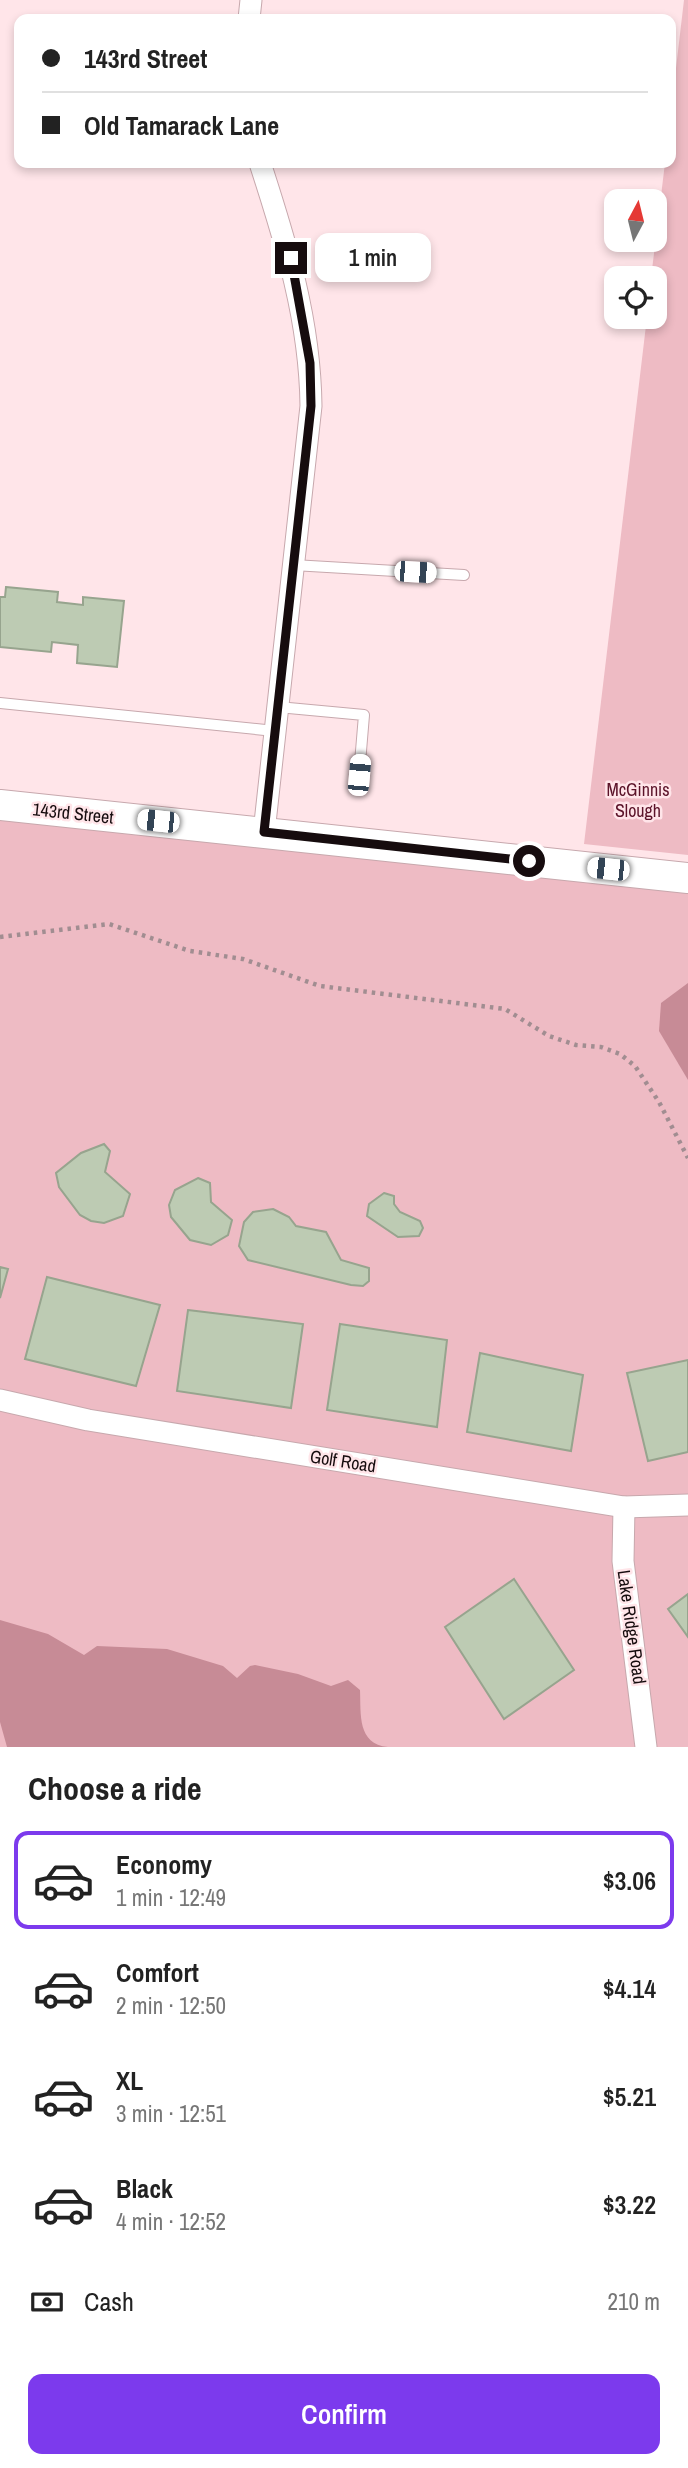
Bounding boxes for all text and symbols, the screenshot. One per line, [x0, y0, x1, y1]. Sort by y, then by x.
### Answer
text: 143rd Street [84, 41, 207, 76]
text: Old Tamarack Lane [84, 108, 279, 143]
north arrow [604, 189, 667, 252]
map controls [604, 189, 667, 329]
callout: 1 min [316, 233, 431, 282]
route end [275, 242, 307, 274]
text: 1 min [349, 242, 397, 273]
button: locate [604, 266, 667, 329]
car [394, 560, 437, 584]
car [347, 753, 372, 797]
park label: McGinnis Slough [606, 777, 670, 823]
street label: 143rd Street [31, 796, 115, 830]
car [137, 808, 180, 834]
route start [513, 845, 545, 877]
car [587, 856, 630, 882]
street label: Golf Road [308, 1443, 378, 1479]
street label: Lake Ridge Road [612, 1568, 652, 1686]
text: Choose a ride [28, 1767, 202, 1810]
text: Economy [116, 1847, 212, 1882]
icon: car [32, 1849, 95, 1912]
text: $3.06 [603, 1863, 656, 1898]
text: 1 min · 12:49 [116, 1882, 226, 1913]
text: Comfort [116, 1955, 199, 1990]
icon: car [32, 1957, 95, 2020]
text: $4.14 [603, 1971, 656, 2006]
text: 2 min · 12:50 [116, 1990, 226, 2021]
text: XL [116, 2063, 143, 2098]
icon: car [32, 2065, 95, 2128]
text: $5.21 [603, 2079, 656, 2114]
text: 3 min · 12:51 [116, 2098, 226, 2129]
text: Black [116, 2171, 173, 2206]
icon: car [32, 2173, 95, 2236]
text: $3.22 [603, 2187, 656, 2222]
text: 4 min · 12:52 [116, 2206, 226, 2237]
icon: cash [28, 2283, 66, 2321]
text: Cash [84, 2284, 134, 2319]
text: 210 m [608, 2286, 660, 2317]
button: Confirm [28, 2374, 660, 2454]

